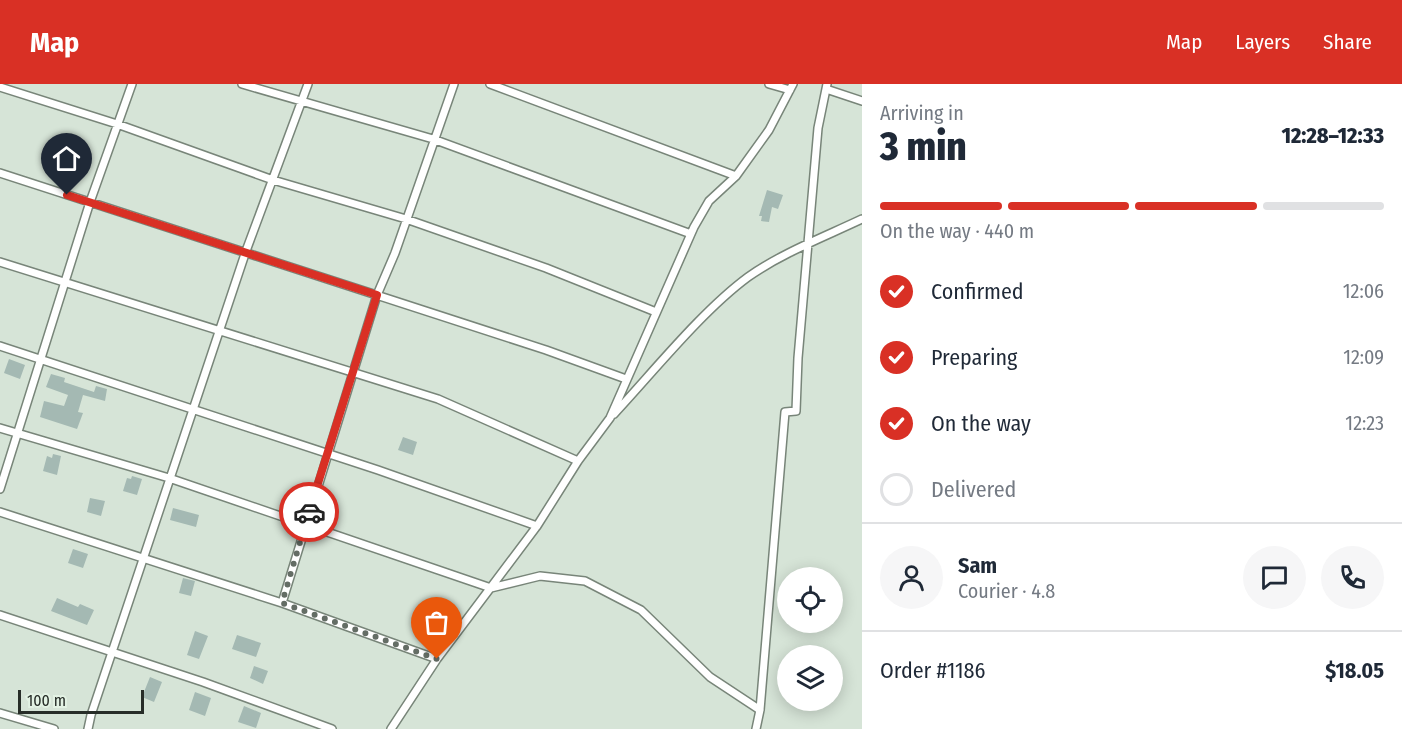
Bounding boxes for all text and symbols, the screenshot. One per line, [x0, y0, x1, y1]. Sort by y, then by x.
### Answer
text: Map [30, 26, 79, 59]
text: Map [1166, 29, 1202, 55]
text: Layers [1235, 29, 1290, 55]
text: Share [1323, 29, 1372, 55]
text: Arriving in [880, 101, 964, 125]
text: 12:28–12:33 [1282, 122, 1384, 149]
text: 3 min [880, 124, 967, 170]
pin [41, 133, 92, 195]
icon: home [50, 142, 83, 175]
text: On the way · 440 m [880, 219, 1034, 243]
icon: check [880, 275, 913, 308]
text: Confirmed [931, 278, 1024, 305]
text: 12:06 [1343, 279, 1384, 303]
icon: check [880, 341, 913, 374]
text: Preparing [931, 344, 1017, 371]
text: 12:09 [1343, 345, 1384, 369]
icon: check [880, 407, 913, 440]
text: On the way [931, 410, 1031, 437]
text: 12:23 [1345, 411, 1384, 435]
text: Delivered [931, 476, 1016, 503]
courier [279, 482, 339, 542]
icon: car [293, 496, 326, 529]
button: person [880, 546, 943, 609]
button: chat [1243, 546, 1306, 609]
button: phone [1321, 546, 1384, 609]
text: Sam [958, 552, 997, 579]
map controls [777, 567, 843, 711]
button: locate [777, 567, 843, 633]
text: Courier · 4.8 [958, 579, 1055, 603]
pin [411, 597, 462, 659]
icon: bag [420, 606, 453, 639]
button: layers [777, 645, 843, 711]
text: Order #1186 [880, 657, 986, 684]
text: $18.05 [1325, 657, 1384, 684]
scale bar [18, 687, 144, 714]
text: 100 m [27, 691, 66, 710]

